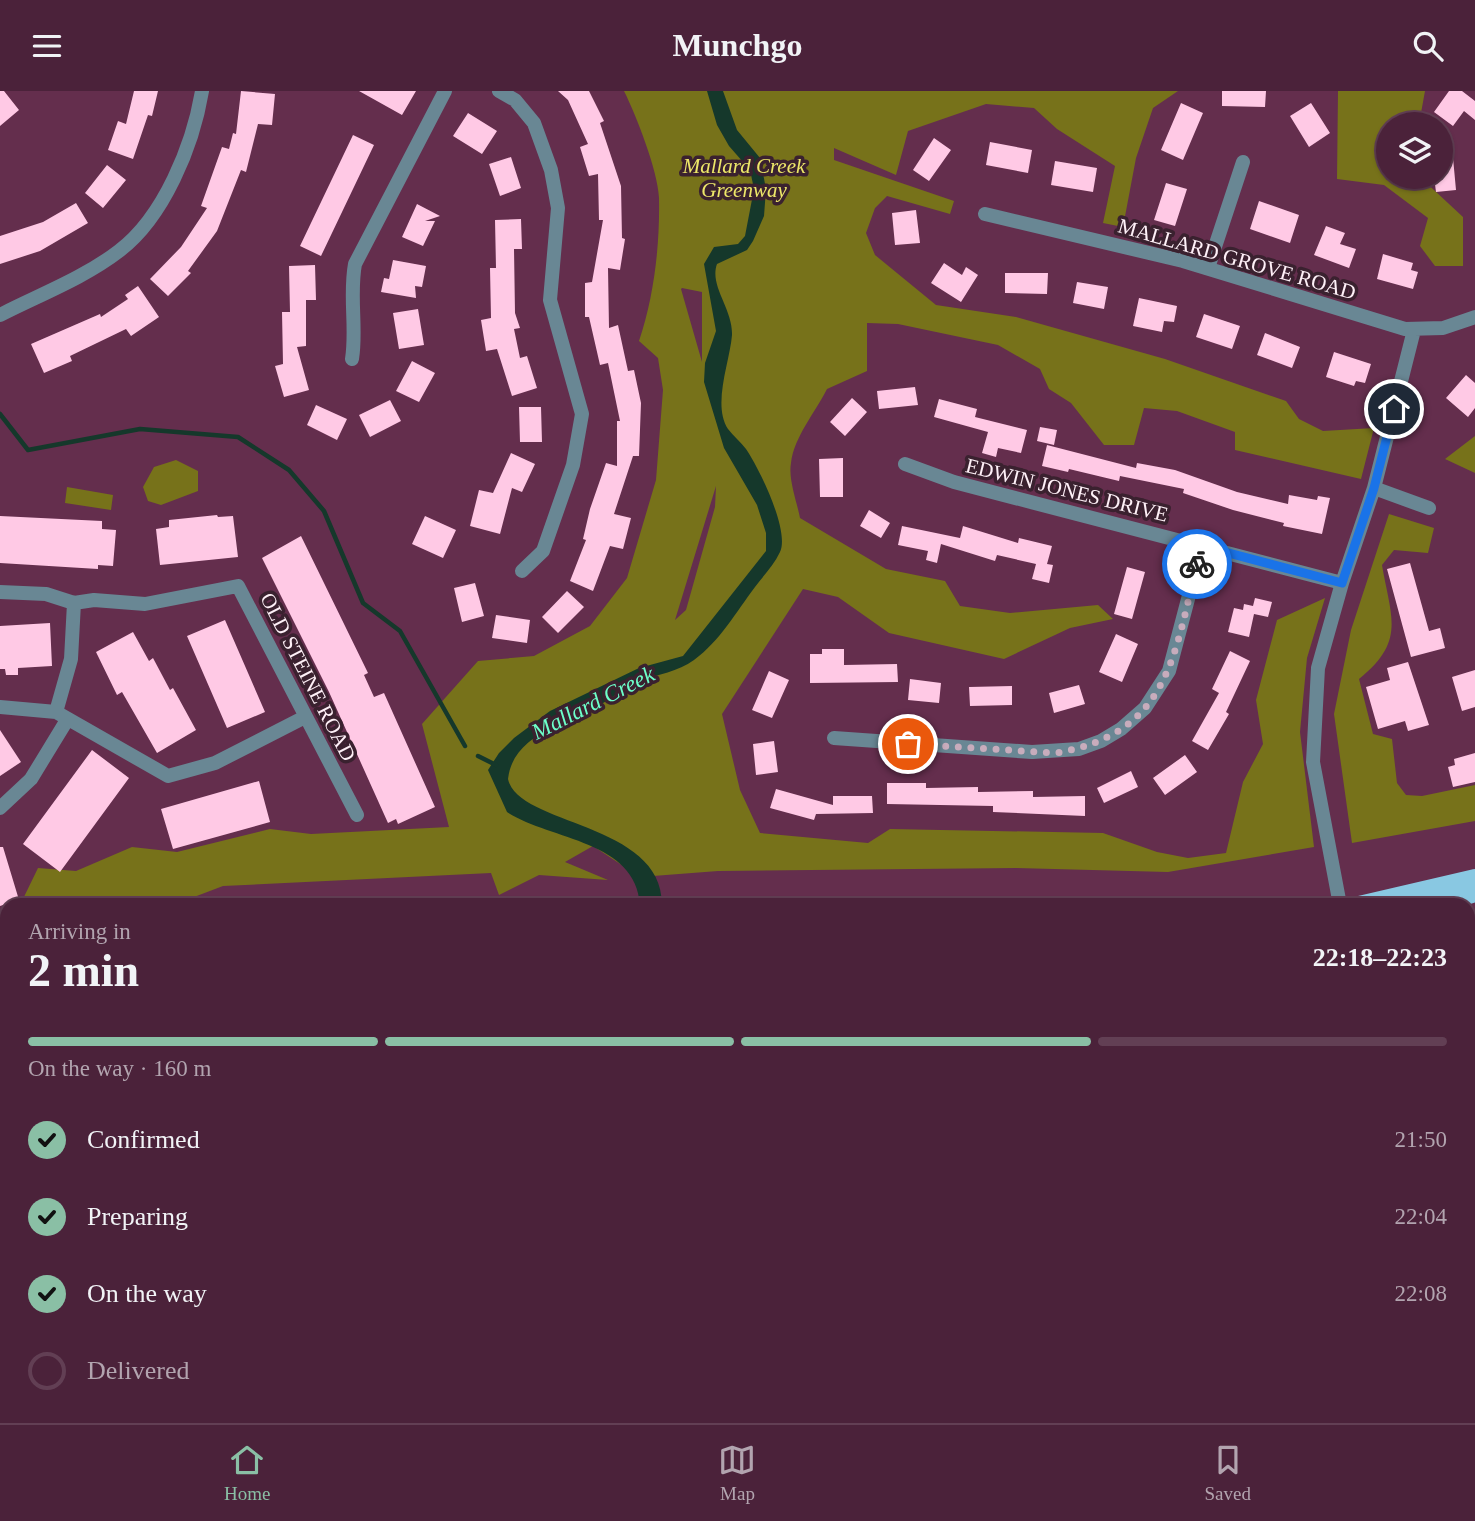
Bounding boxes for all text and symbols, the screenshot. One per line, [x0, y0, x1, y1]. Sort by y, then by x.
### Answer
icon: menu [28, 27, 66, 65]
text: Munchgo [673, 27, 802, 63]
icon: search [1409, 27, 1447, 65]
map controls [1376, 112, 1453, 189]
button: layers [1376, 112, 1453, 189]
park label: Mallard Creek Greenway [682, 154, 806, 202]
street label: MALLARD GROVE ROAD [1115, 214, 1359, 304]
pin [1364, 379, 1424, 439]
icon: home [1375, 390, 1413, 428]
street label: EDWIN JONES DRIVE [963, 453, 1171, 527]
courier [1162, 529, 1232, 599]
icon: bike [1178, 545, 1216, 583]
street label: OLD STEINE ROAD [255, 589, 361, 765]
water label: Mallard Creek [527, 661, 659, 745]
pin [878, 714, 938, 774]
icon: bag [889, 725, 927, 763]
text: Arriving in [28, 919, 131, 944]
text: 22:18–22:23 [1313, 943, 1447, 972]
text: 2 min [28, 945, 139, 996]
text: On the way · 160 m [28, 1056, 211, 1081]
icon: check [28, 1121, 66, 1159]
text: Confirmed [87, 1125, 200, 1154]
text: 21:50 [1395, 1127, 1447, 1152]
icon: check [28, 1198, 66, 1236]
text: Preparing [87, 1202, 188, 1231]
text: 22:04 [1395, 1204, 1447, 1229]
icon: check [28, 1275, 66, 1313]
text: On the way [87, 1279, 207, 1308]
text: 22:08 [1395, 1281, 1447, 1306]
text: Delivered [87, 1356, 190, 1385]
tab: Home [224, 1441, 270, 1505]
tab: Map [718, 1441, 756, 1505]
tab: Saved [1205, 1441, 1251, 1505]

